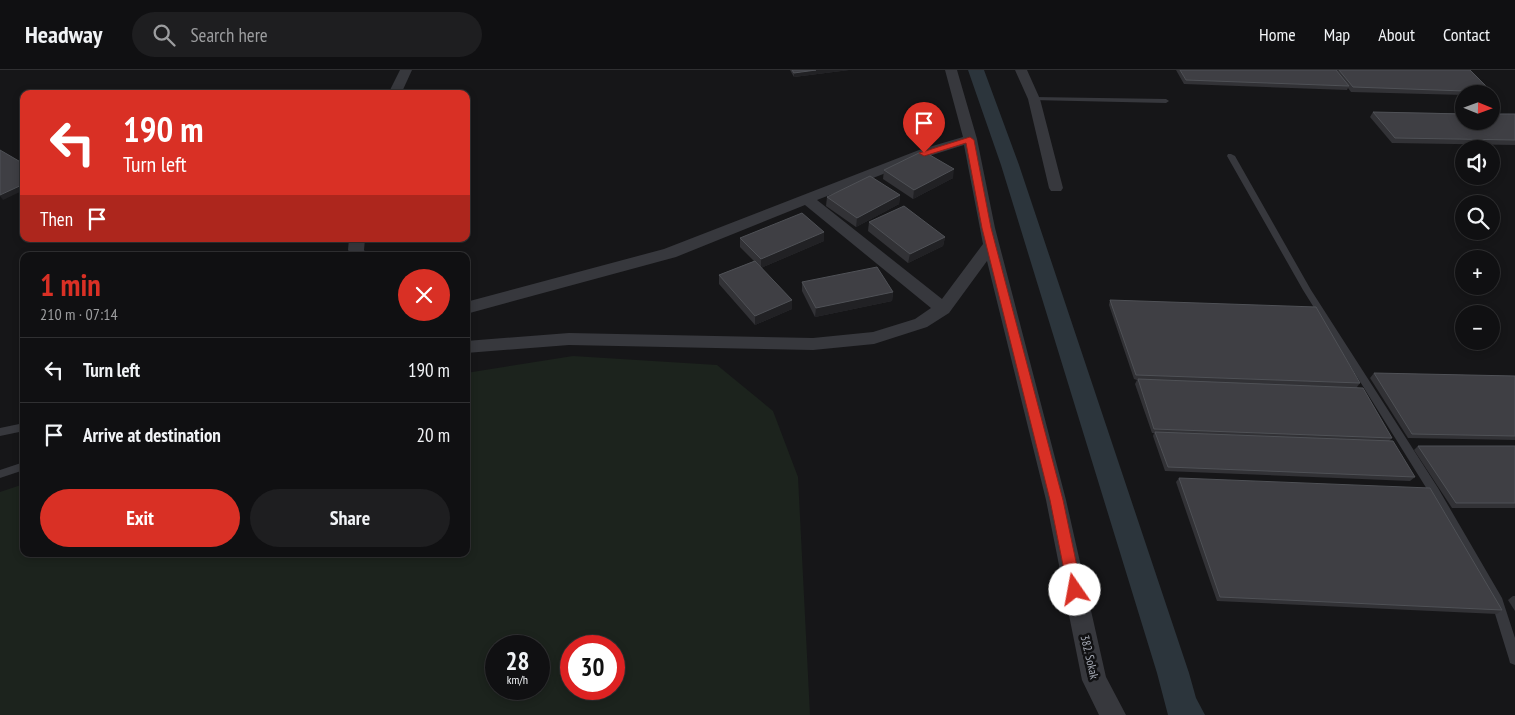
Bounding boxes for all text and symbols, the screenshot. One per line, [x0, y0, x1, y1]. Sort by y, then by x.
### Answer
search box [132, 12, 482, 57]
text: Headway [25, 19, 102, 50]
icon: search [150, 21, 178, 49]
text: Search here [190, 23, 268, 47]
text: Home [1259, 23, 1296, 46]
text: Map [1324, 23, 1350, 46]
text: About [1378, 23, 1415, 46]
text: Contact [1443, 23, 1490, 46]
north arrow [1455, 85, 1500, 130]
map controls [1455, 85, 1500, 350]
pin [903, 102, 945, 153]
text: 190 m [123, 106, 204, 152]
icon: arrive [910, 109, 938, 137]
icon: left [40, 110, 105, 175]
button: sound [1455, 140, 1500, 185]
text: Turn left [123, 150, 187, 178]
button: search [1455, 195, 1500, 240]
icon: arrive [83, 205, 111, 233]
text: Then [40, 207, 73, 231]
button: + [1455, 250, 1500, 295]
text: 1 min [40, 265, 101, 304]
button: close [398, 269, 450, 321]
text: 210 m · 07:14 [40, 304, 118, 324]
button: − [1455, 305, 1500, 350]
icon: left [40, 356, 68, 384]
text: Turn left [83, 358, 140, 382]
text: 190 m [408, 358, 450, 382]
icon: arrive [40, 421, 68, 449]
text: Arrive at destination [83, 423, 221, 447]
text: 20 m [417, 423, 450, 447]
button: Exit [40, 489, 240, 547]
button: Share [250, 489, 450, 547]
position arrow [1048, 563, 1100, 615]
street label: 382. Sokak [1078, 634, 1102, 681]
speed limit sign: 30 [560, 635, 625, 700]
text: 28 [506, 645, 529, 677]
text: km/h [507, 672, 528, 687]

